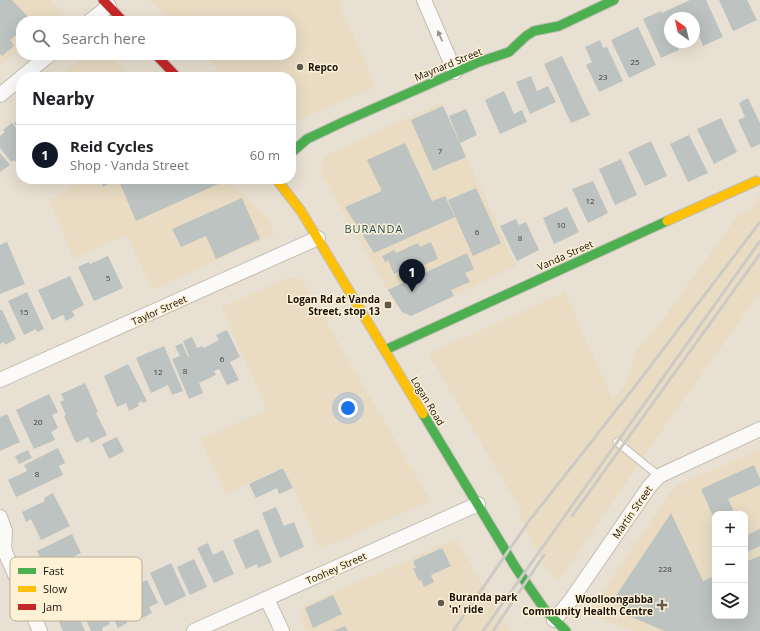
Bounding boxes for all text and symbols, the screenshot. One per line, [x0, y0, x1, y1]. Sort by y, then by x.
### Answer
north arrow [664, 12, 700, 48]
search box [16, 16, 296, 60]
icon: search [30, 27, 52, 49]
text: Search here [62, 28, 146, 48]
one-way arrow [437, 30, 443, 42]
street label: Maynard Street [412, 44, 484, 84]
house number: 25 [630, 56, 640, 67]
place label: Repco [308, 60, 338, 74]
marker: Repco [295, 62, 305, 72]
house number: 23 [598, 71, 608, 82]
text: Nearby [32, 87, 94, 110]
text: Reid Cycles [70, 136, 153, 156]
house number: 7 [438, 145, 443, 156]
text: 1 [41, 146, 49, 164]
text: 60 m [250, 146, 280, 164]
text: Shop · Vanda Street [70, 156, 189, 174]
house number: 12 [585, 195, 595, 206]
house number: 10 [556, 219, 566, 230]
district label: BURANDA [344, 221, 404, 236]
house number: 6 [475, 226, 480, 237]
house number: 8 [518, 232, 523, 243]
street label: Vanda Street [535, 236, 596, 274]
pin: 1 [399, 259, 425, 292]
house number: 5 [106, 272, 111, 283]
street label: Taylor Street [129, 291, 189, 328]
place label: Logan Rd at Vanda Street, stop 13 [287, 292, 380, 318]
marker: Logan Rd at Vanda Street, stop 13 [383, 300, 393, 310]
house number: 15 [19, 306, 29, 317]
house number: 6 [220, 353, 225, 364]
house number: 8 [183, 365, 188, 376]
house number: 12 [153, 366, 163, 377]
street label: Logan Road [408, 374, 448, 428]
your location [338, 398, 358, 418]
house number: 20 [33, 416, 43, 427]
house number: 8 [35, 468, 40, 479]
street label: Martin Street [609, 482, 656, 541]
map controls [712, 511, 748, 619]
button: + [712, 511, 748, 547]
button: − [712, 547, 748, 583]
street label: Toohey Street [304, 548, 369, 588]
legend [10, 557, 142, 621]
text: Fast [43, 563, 64, 578]
house number: 228 [658, 563, 672, 574]
text: Slow [43, 581, 67, 596]
button: layers [712, 583, 748, 619]
place label: Buranda park 'n' ride [449, 590, 518, 616]
place label: Woolloongabba Community Health Centre [522, 592, 653, 618]
marker: Buranda park 'n' ride [436, 598, 446, 608]
text: Jam [42, 599, 62, 614]
marker: Woolloongabba Community Health Centre [656, 599, 668, 611]

